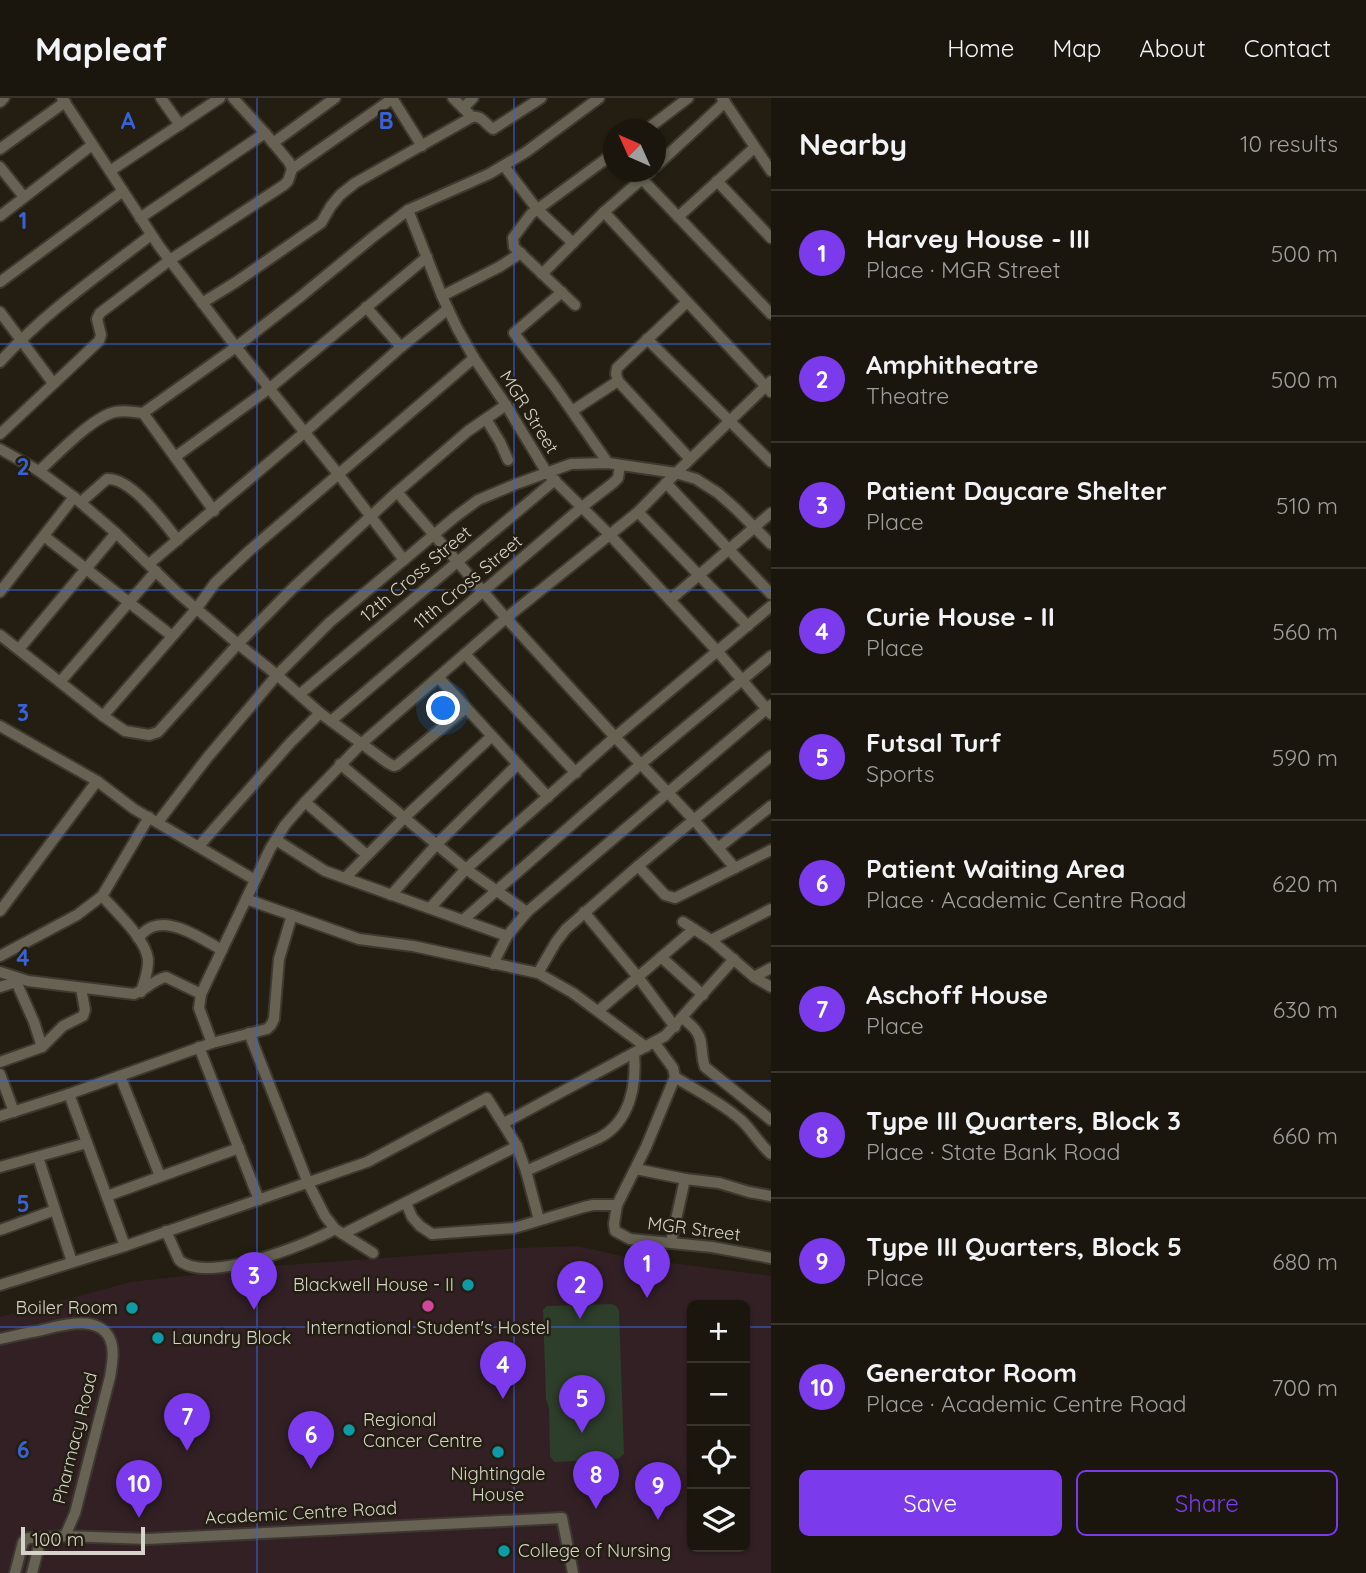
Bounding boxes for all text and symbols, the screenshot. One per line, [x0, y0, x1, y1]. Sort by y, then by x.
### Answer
text: Mapleaf [35, 28, 167, 69]
text: Home [947, 33, 1014, 63]
text: Map [1052, 33, 1101, 63]
text: About [1139, 33, 1206, 63]
text: Contact [1244, 33, 1331, 63]
text: A [121, 106, 136, 135]
text: B [378, 106, 394, 135]
north arrow [603, 119, 666, 182]
text: Nearby [799, 125, 907, 163]
text: 10 results [1240, 129, 1338, 158]
text: 1 [19, 206, 27, 235]
text: Harvey House - III [866, 222, 1090, 255]
text: 1 [818, 239, 826, 268]
text: 500 m [1271, 239, 1338, 268]
text: Place · MGR Street [866, 255, 1060, 284]
text: Amphitheatre [866, 348, 1039, 381]
text: 2 [815, 365, 829, 394]
text: 500 m [1271, 365, 1338, 394]
street label: MGR Street [495, 366, 564, 458]
text: Theatre [866, 381, 949, 410]
text: 2 [16, 452, 30, 481]
text: Patient Daycare Shelter [866, 474, 1167, 507]
text: 3 [816, 491, 828, 520]
text: 510 m [1276, 491, 1338, 520]
text: Place [866, 507, 924, 536]
street label: 12th Cross Street [355, 520, 476, 627]
street label: 11th Cross Street [409, 530, 527, 634]
text: Curie House - II [866, 600, 1055, 633]
text: 4 [815, 617, 829, 646]
text: 560 m [1272, 617, 1338, 646]
text: Place [866, 633, 924, 662]
your location [426, 691, 460, 725]
text: 3 [17, 698, 29, 727]
text: Futsal Turf [866, 726, 1001, 759]
text: 5 [815, 743, 829, 772]
text: 590 m [1272, 743, 1338, 772]
text: Sports [866, 759, 935, 788]
text: Patient Waiting Area [866, 852, 1125, 885]
text: 6 [816, 869, 828, 898]
text: 620 m [1272, 869, 1338, 898]
text: Place · Academic Centre Road [866, 885, 1186, 914]
text: 4 [16, 943, 30, 972]
text: Aschoff House [866, 978, 1048, 1011]
text: 7 [816, 995, 828, 1024]
text: 630 m [1273, 995, 1338, 1024]
text: Place [866, 1011, 924, 1040]
text: Type III Quarters, Block 3 [866, 1104, 1181, 1137]
text: 8 [816, 1121, 828, 1150]
text: 660 m [1272, 1121, 1338, 1150]
text: Place · State Bank Road [866, 1137, 1120, 1166]
text: 5 [16, 1189, 30, 1218]
street label: MGR Street [646, 1211, 742, 1246]
text: Type III Quarters, Block 5 [866, 1230, 1182, 1263]
pin: 1 [624, 1240, 670, 1298]
text: 9 [815, 1247, 829, 1276]
text: 680 m [1272, 1247, 1338, 1276]
pin: 3 [231, 1252, 277, 1310]
pin: 2 [557, 1261, 603, 1319]
text: Place [866, 1263, 924, 1292]
place label: Blackwell House - II [293, 1273, 454, 1296]
marker: Blackwell House - II [460, 1277, 476, 1293]
place label: Boiler Room [15, 1296, 118, 1319]
marker: International Student's Hostel [420, 1298, 436, 1314]
marker: Boiler Room [124, 1300, 140, 1316]
map controls [687, 1300, 750, 1552]
button: + [687, 1300, 750, 1363]
place label: International Student's Hostel [306, 1316, 550, 1339]
place label: Laundry Block [172, 1326, 291, 1349]
marker: Laundry Block [150, 1330, 166, 1346]
pin: 4 [480, 1341, 526, 1399]
text: Generator Room [866, 1356, 1077, 1389]
button: − [687, 1363, 750, 1426]
street label: Pharmacy Road [47, 1369, 102, 1506]
text: 10 [810, 1373, 834, 1402]
text: 700 m [1272, 1373, 1338, 1402]
pin: 5 [559, 1375, 605, 1433]
text: Place · Academic Centre Road [866, 1389, 1186, 1418]
pin: 7 [164, 1393, 210, 1451]
place label: Regional Cancer Centre [363, 1408, 483, 1452]
pin: 6 [288, 1411, 334, 1469]
marker: Regional Cancer Centre [341, 1422, 357, 1438]
button: locate [687, 1426, 750, 1489]
text: 6 [17, 1435, 29, 1464]
marker: Nightingale House [490, 1444, 506, 1460]
pin: 8 [573, 1451, 619, 1509]
pin: 10 [116, 1460, 162, 1518]
place label: Nightingale House [451, 1462, 545, 1506]
pin: 9 [635, 1462, 681, 1520]
button: Save [799, 1470, 1062, 1536]
button: Share [1076, 1470, 1338, 1536]
button: layers [687, 1489, 750, 1552]
street label: Academic Centre Road [204, 1496, 398, 1529]
scale bar [21, 1524, 145, 1556]
text: 100 m [32, 1527, 84, 1551]
place label: College of Nursing [518, 1539, 671, 1562]
marker: College of Nursing [496, 1543, 512, 1559]

